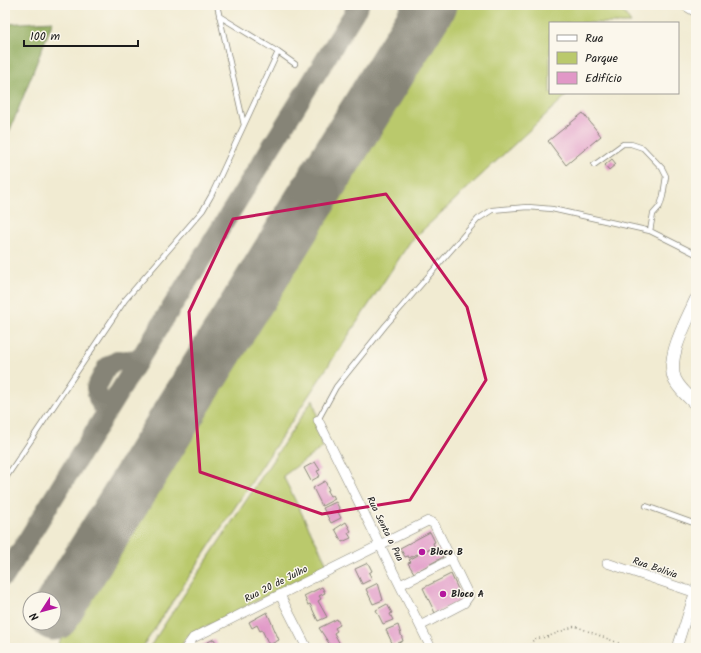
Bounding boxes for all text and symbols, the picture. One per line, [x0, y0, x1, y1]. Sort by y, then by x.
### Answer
scale bar [24, 22, 138, 48]
legend [549, 22, 679, 94]
text: 100 m [30, 27, 61, 46]
text: Rua [585, 29, 604, 48]
text: Parque [585, 49, 619, 68]
text: Edifício [585, 69, 622, 88]
street label: Rua Senta a Pua [362, 494, 408, 565]
place label: Bloco B [430, 544, 463, 560]
marker: Bloco B [417, 547, 427, 557]
street label: Rua Bolívia [630, 553, 680, 583]
street label: Rua 20 de Julho [241, 561, 311, 607]
place label: Bloco A [451, 586, 484, 602]
marker: Bloco A [438, 589, 448, 599]
north arrow [22, 591, 62, 631]
text: N [25, 608, 44, 624]

